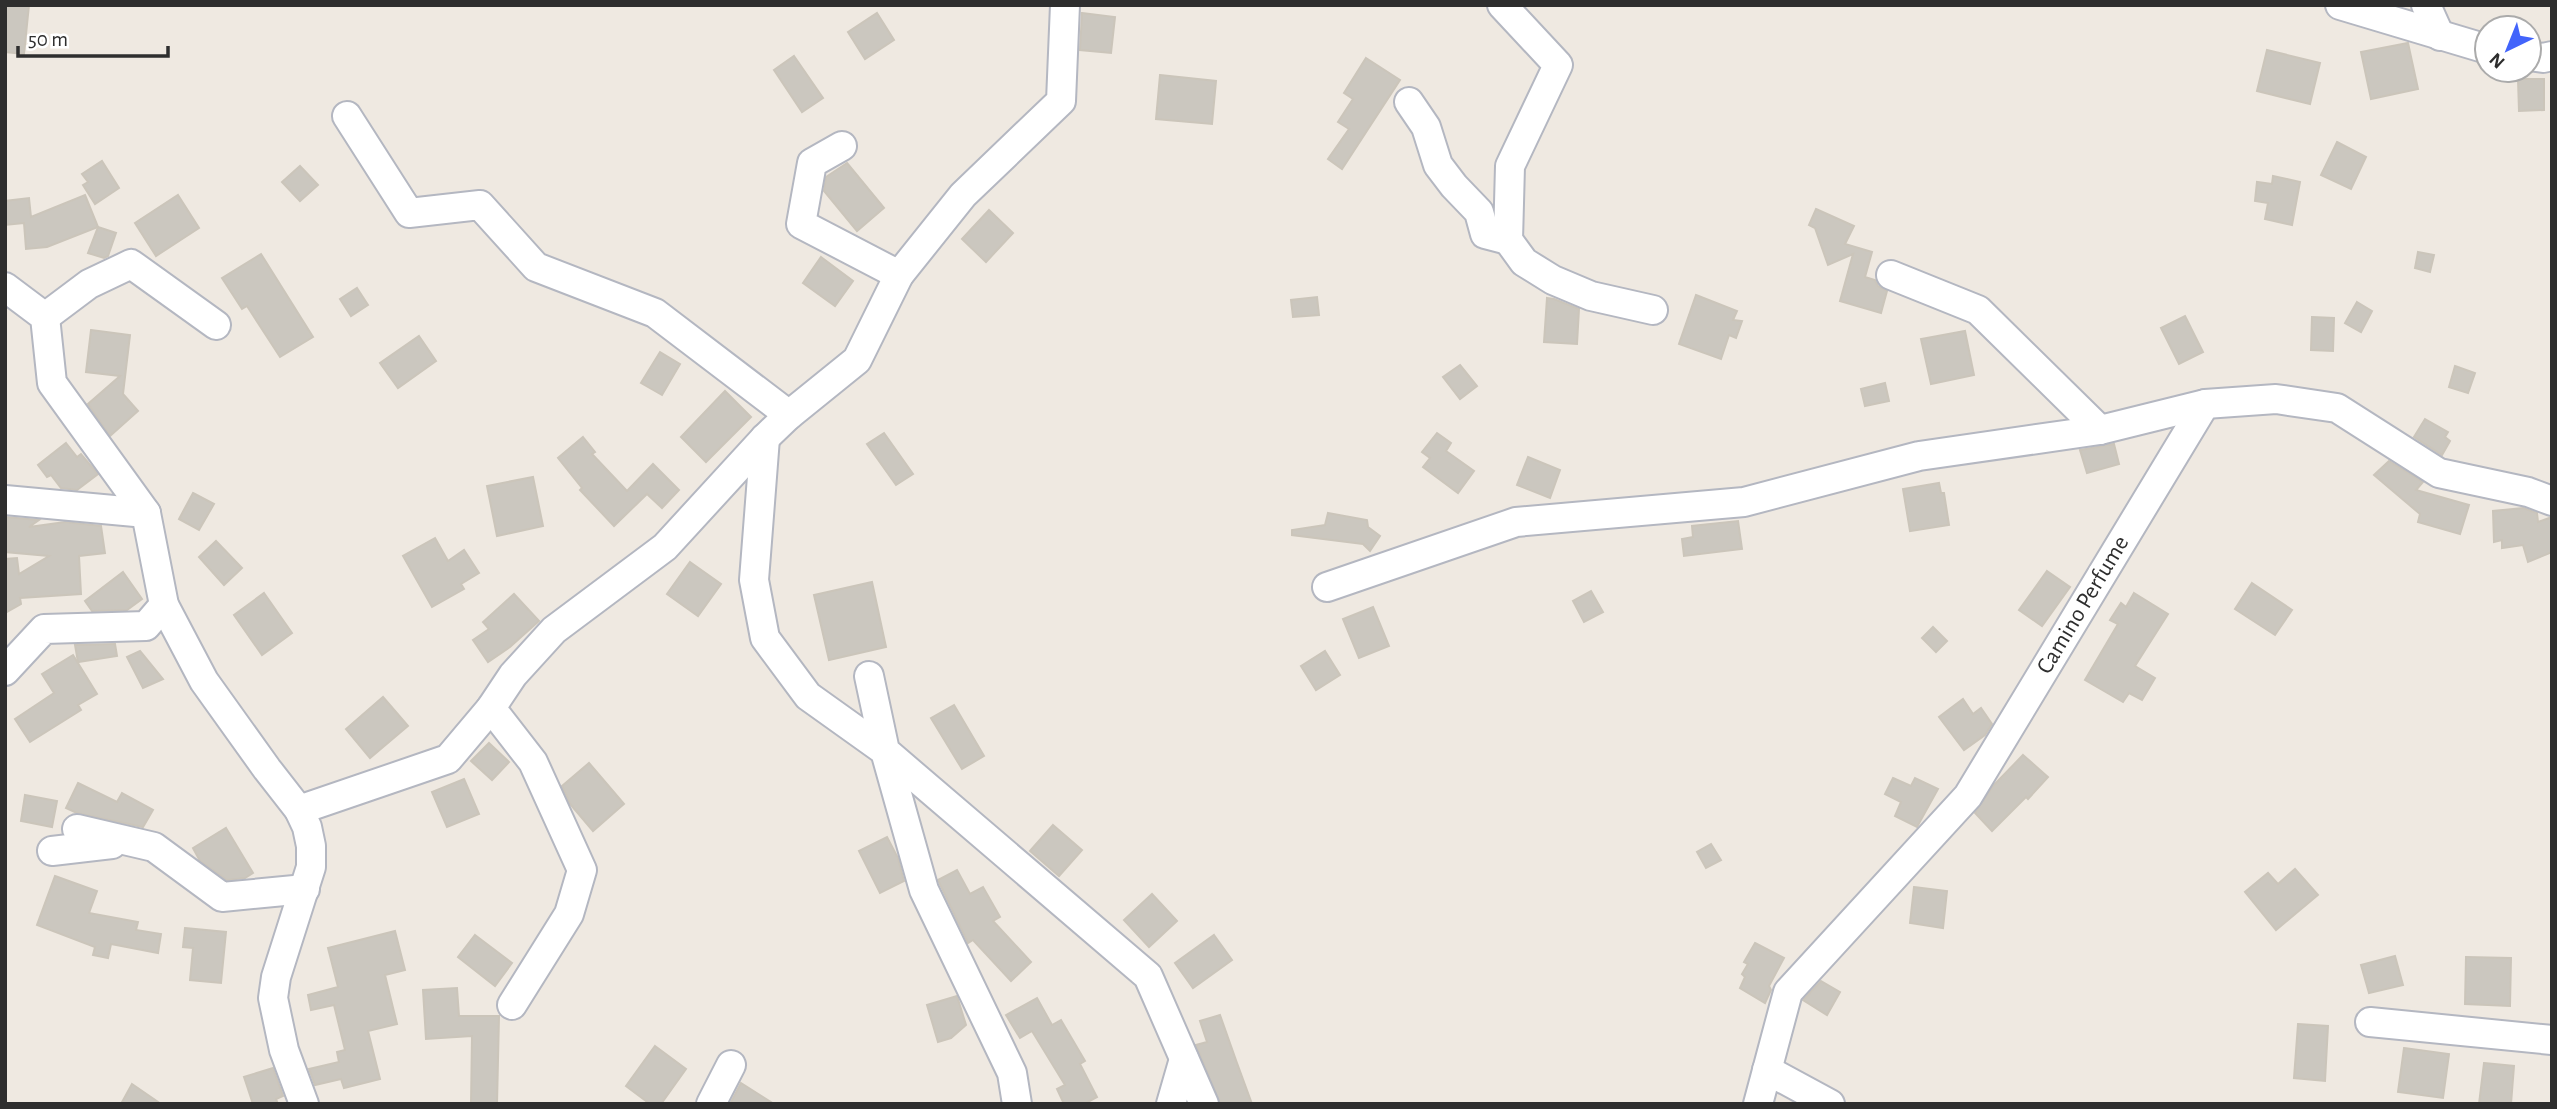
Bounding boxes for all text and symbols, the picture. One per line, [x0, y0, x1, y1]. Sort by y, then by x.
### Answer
scale bar [18, 14, 168, 58]
north arrow [2473, 14, 2543, 84]
text: 50 m [28, 29, 68, 50]
text: N [2486, 49, 2509, 72]
street label: Camino Perfume [2032, 532, 2134, 678]

